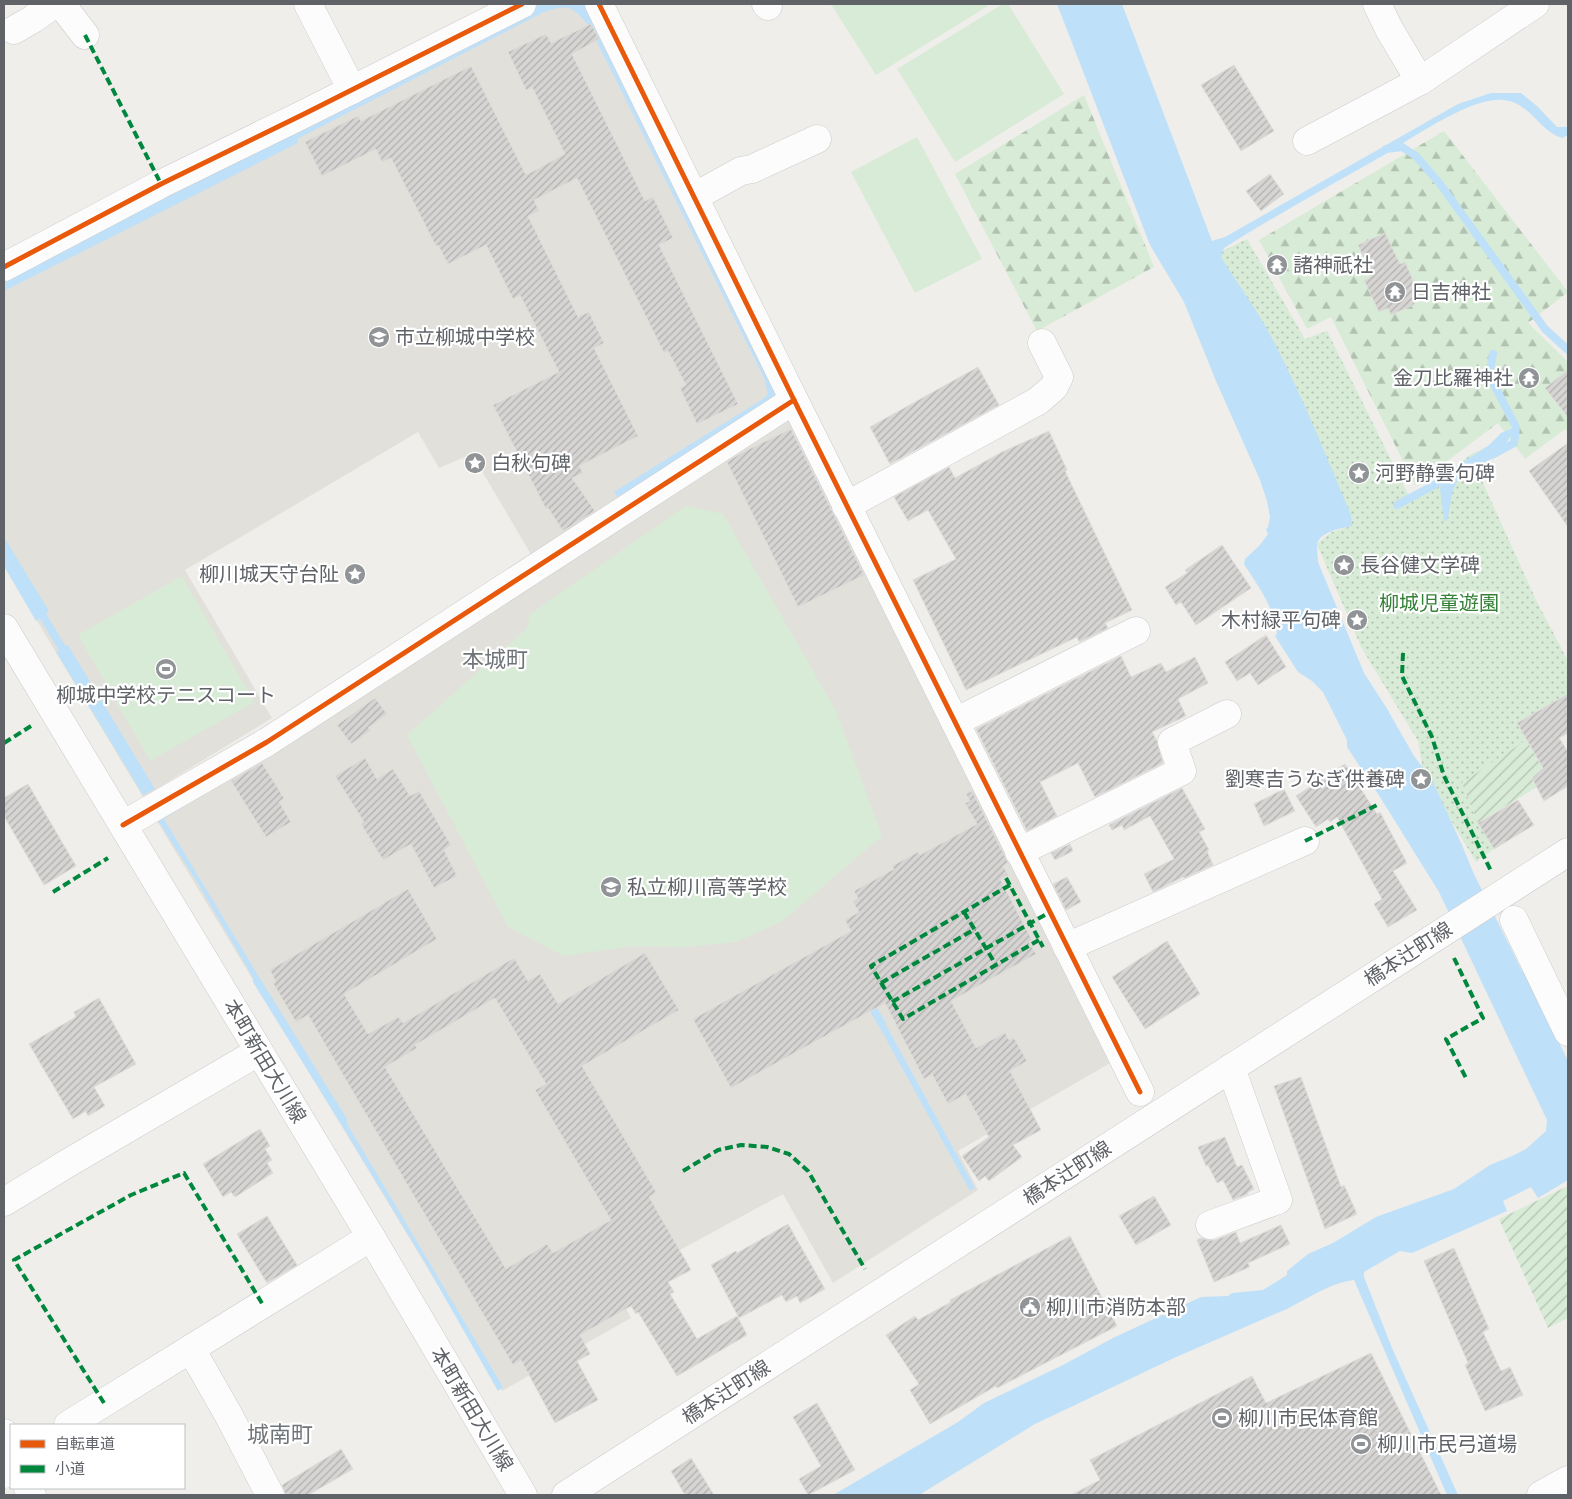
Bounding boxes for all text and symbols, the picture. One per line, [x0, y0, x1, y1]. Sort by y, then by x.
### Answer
temple icon: 諸神祇社 [1265, 253, 1289, 277]
place label: 諸神祇社 [1293, 255, 1373, 276]
temple icon: 日吉神社 [1383, 280, 1407, 304]
place label: 日吉神社 [1411, 282, 1491, 303]
school or university icon: 市立柳城中学校 [367, 325, 391, 349]
place label: 市立柳城中学校 [395, 326, 535, 348]
temple icon: 金刀比羅神社 [1517, 366, 1541, 390]
place label: 金刀比羅神社 [1393, 368, 1513, 389]
place icon: 白秋句碑 [463, 451, 487, 475]
place label: 白秋句碑 [491, 453, 571, 474]
place icon: 河野静雲句碑 [1347, 461, 1371, 485]
place label: 河野静雲句碑 [1375, 463, 1495, 484]
place icon: 長谷健文学碑 [1332, 553, 1356, 577]
place label: 長谷健文学碑 [1360, 555, 1480, 576]
place icon: 柳川城天守台阯 [343, 562, 367, 586]
place label: 柳川城天守台阯 [199, 563, 339, 585]
park label: 柳城児童遊園 [1379, 592, 1499, 614]
place icon: 木村緑平句碑 [1345, 608, 1369, 632]
place label: 木村緑平句碑 [1221, 610, 1341, 631]
district label: 本城町 [462, 648, 528, 671]
sports icon: 柳城中学校テニスコート [154, 657, 178, 681]
place label: 柳城中学校テニスコート [56, 684, 276, 706]
place icon: 劉寒吉うなぎ供養碑 [1409, 767, 1433, 791]
place label: 劉寒吉うなぎ供養碑 [1225, 768, 1405, 790]
school or university icon: 私立柳川高等学校 [599, 875, 623, 899]
place label: 私立柳川高等学校 [627, 877, 787, 898]
street label: 橋本辻町線 [1360, 918, 1456, 990]
street label: 本町新田大川線 [220, 995, 310, 1127]
street label: 橋本辻町線 [1019, 1137, 1115, 1209]
public building icon: 柳川市消防本部 [1018, 1295, 1042, 1319]
place label: 柳川市消防本部 [1046, 1297, 1186, 1318]
street label: 本町新田大川線 [427, 1343, 517, 1475]
street label: 橋本辻町線 [678, 1356, 774, 1428]
sports icon: 柳川市民体育館 [1210, 1406, 1234, 1430]
place label: 柳川市民体育館 [1238, 1408, 1378, 1429]
district label: 城南町 [247, 1423, 313, 1446]
legend [10, 1424, 185, 1489]
sports icon: 柳川市民弓道場 [1349, 1432, 1373, 1456]
place label: 柳川市民弓道場 [1377, 1434, 1517, 1455]
text: 自転車道 [55, 1436, 115, 1452]
text: 小道 [55, 1461, 85, 1477]

